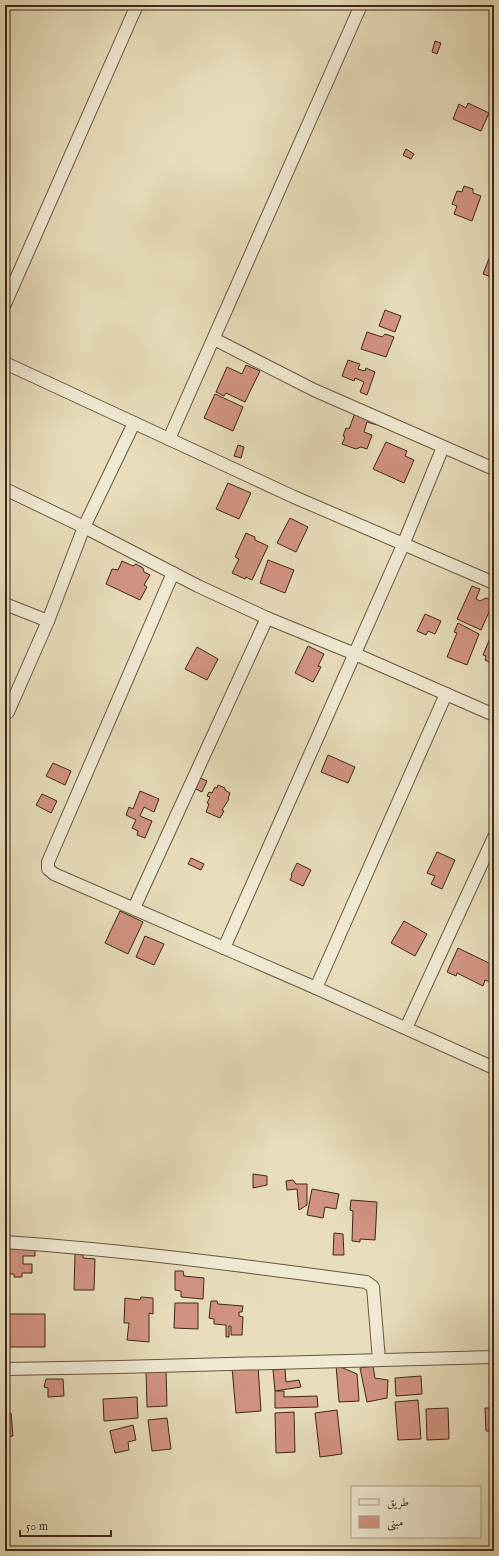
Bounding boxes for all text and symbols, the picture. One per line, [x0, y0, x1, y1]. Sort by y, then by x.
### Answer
legend [351, 1486, 481, 1538]
text: طريق [387, 1495, 409, 1510]
scale bar [20, 1512, 111, 1538]
text: مبنى [387, 1515, 403, 1531]
text: 50 m [26, 1519, 48, 1534]

